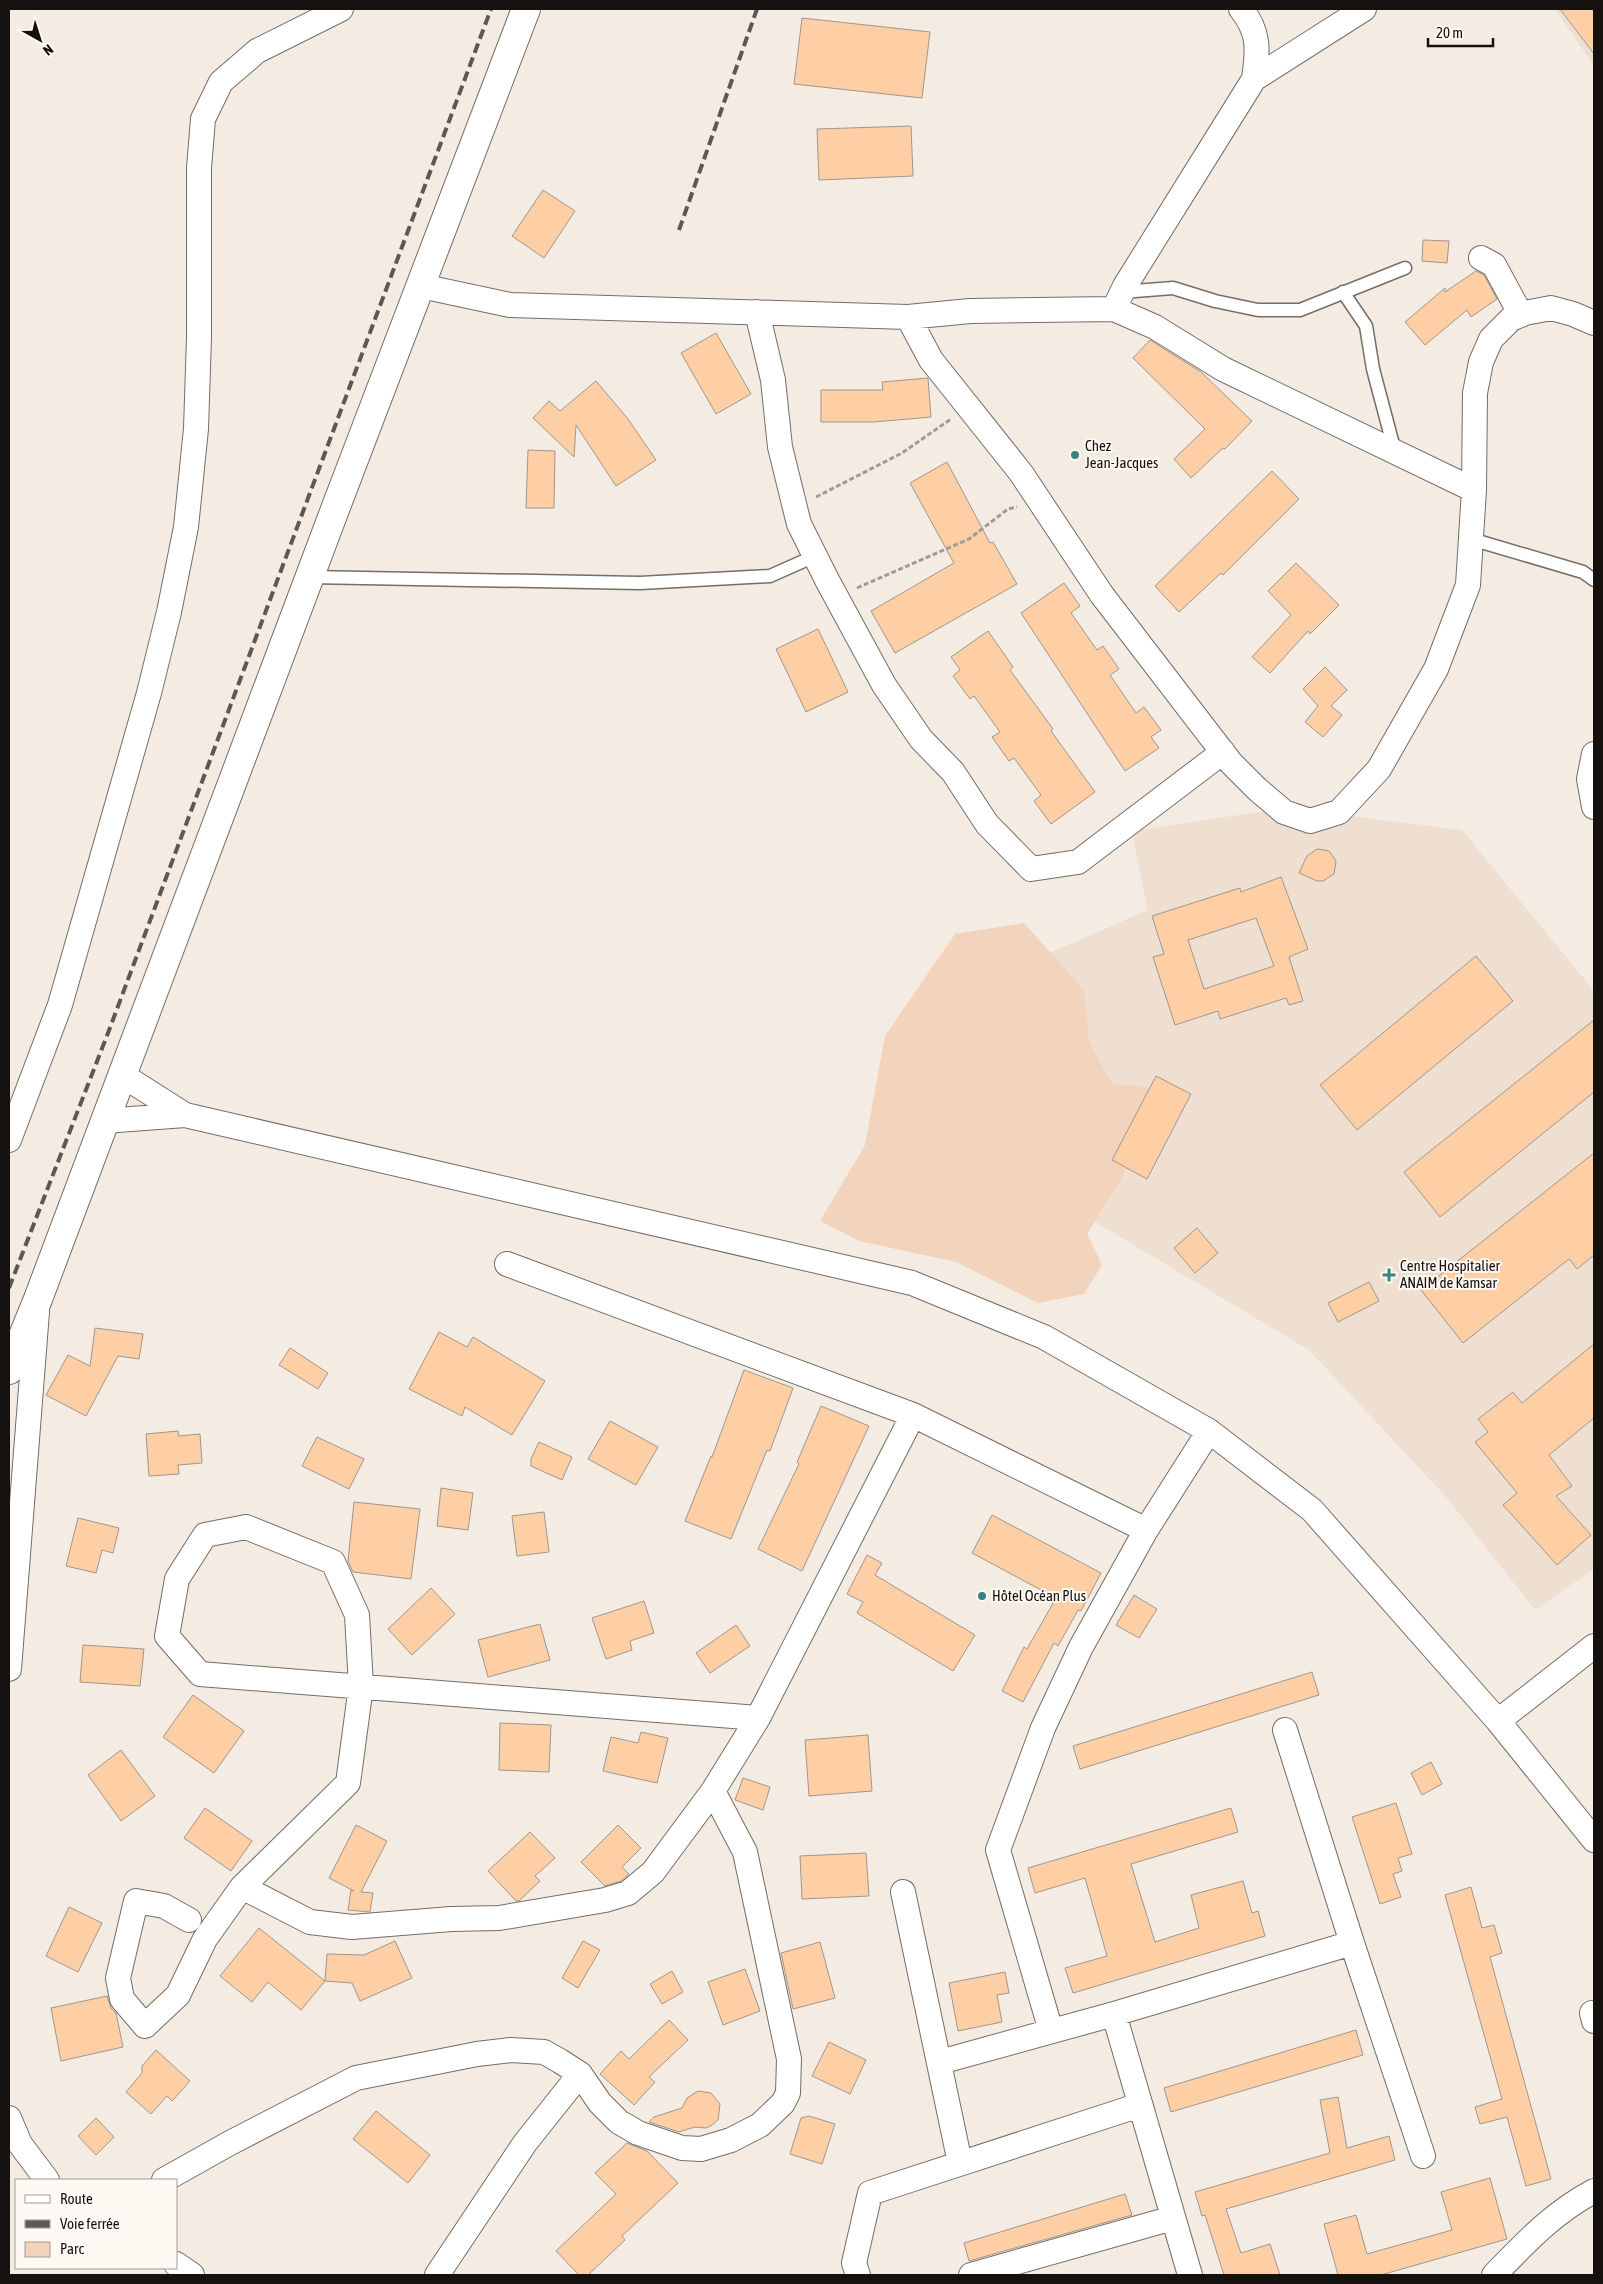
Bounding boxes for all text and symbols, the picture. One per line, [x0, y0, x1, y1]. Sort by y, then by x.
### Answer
north arrow [15, 15, 65, 65]
scale bar [1428, 15, 1493, 47]
text: 20 m [1436, 24, 1463, 41]
text: N [40, 41, 56, 59]
place label: Chez Jean-Jacques [1085, 437, 1158, 471]
marker: Chez Jean-Jacques [1069, 449, 1081, 461]
place label: Centre Hospitalier ANAIM de Kamsar [1400, 1257, 1501, 1291]
marker: Centre Hospitalier ANAIM de Kamsar [1382, 1268, 1396, 1282]
place label: Hôtel Océan Plus [992, 1587, 1086, 1604]
marker: Hôtel Océan Plus [976, 1590, 988, 1602]
legend [15, 2179, 178, 2269]
text: Route [60, 2190, 93, 2207]
text: Voie ferrée [60, 2215, 120, 2232]
text: Parc [60, 2240, 84, 2257]

